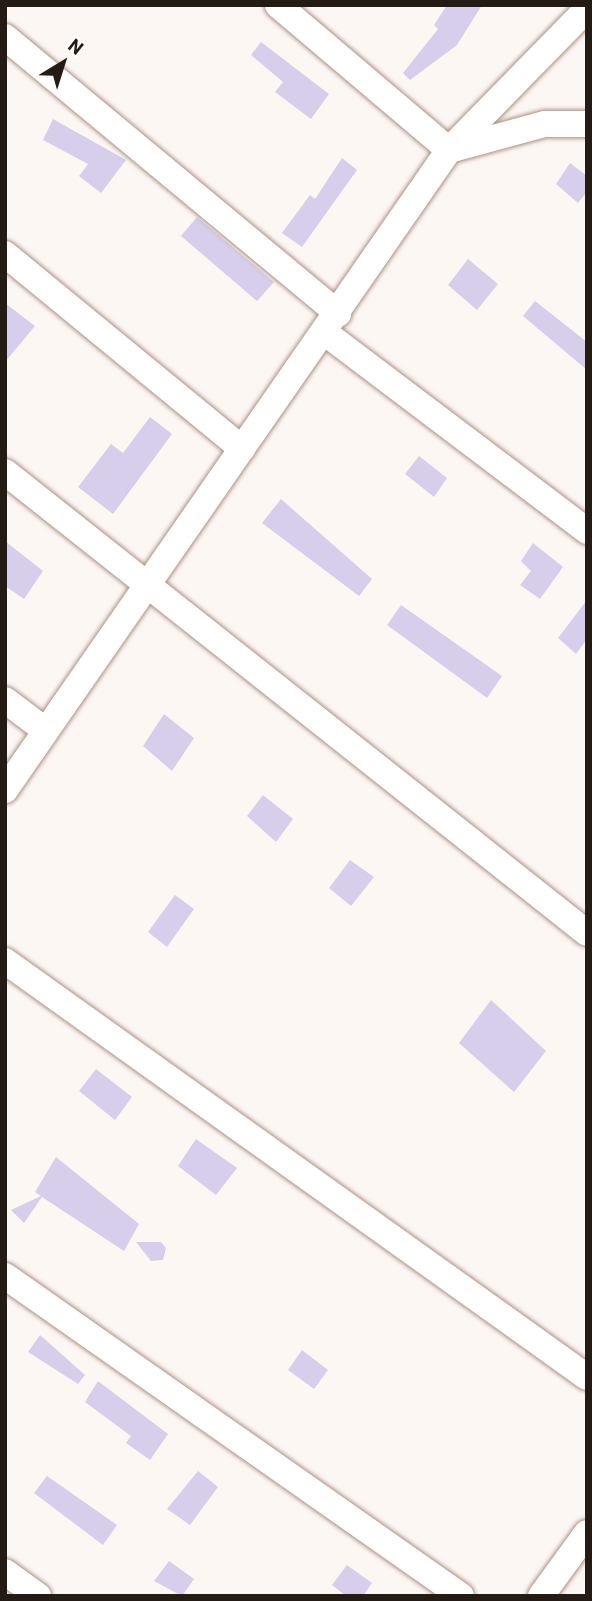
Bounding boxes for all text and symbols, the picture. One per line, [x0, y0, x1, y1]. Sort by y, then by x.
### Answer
north arrow [28, 28, 98, 98]
text: N [64, 33, 88, 59]

